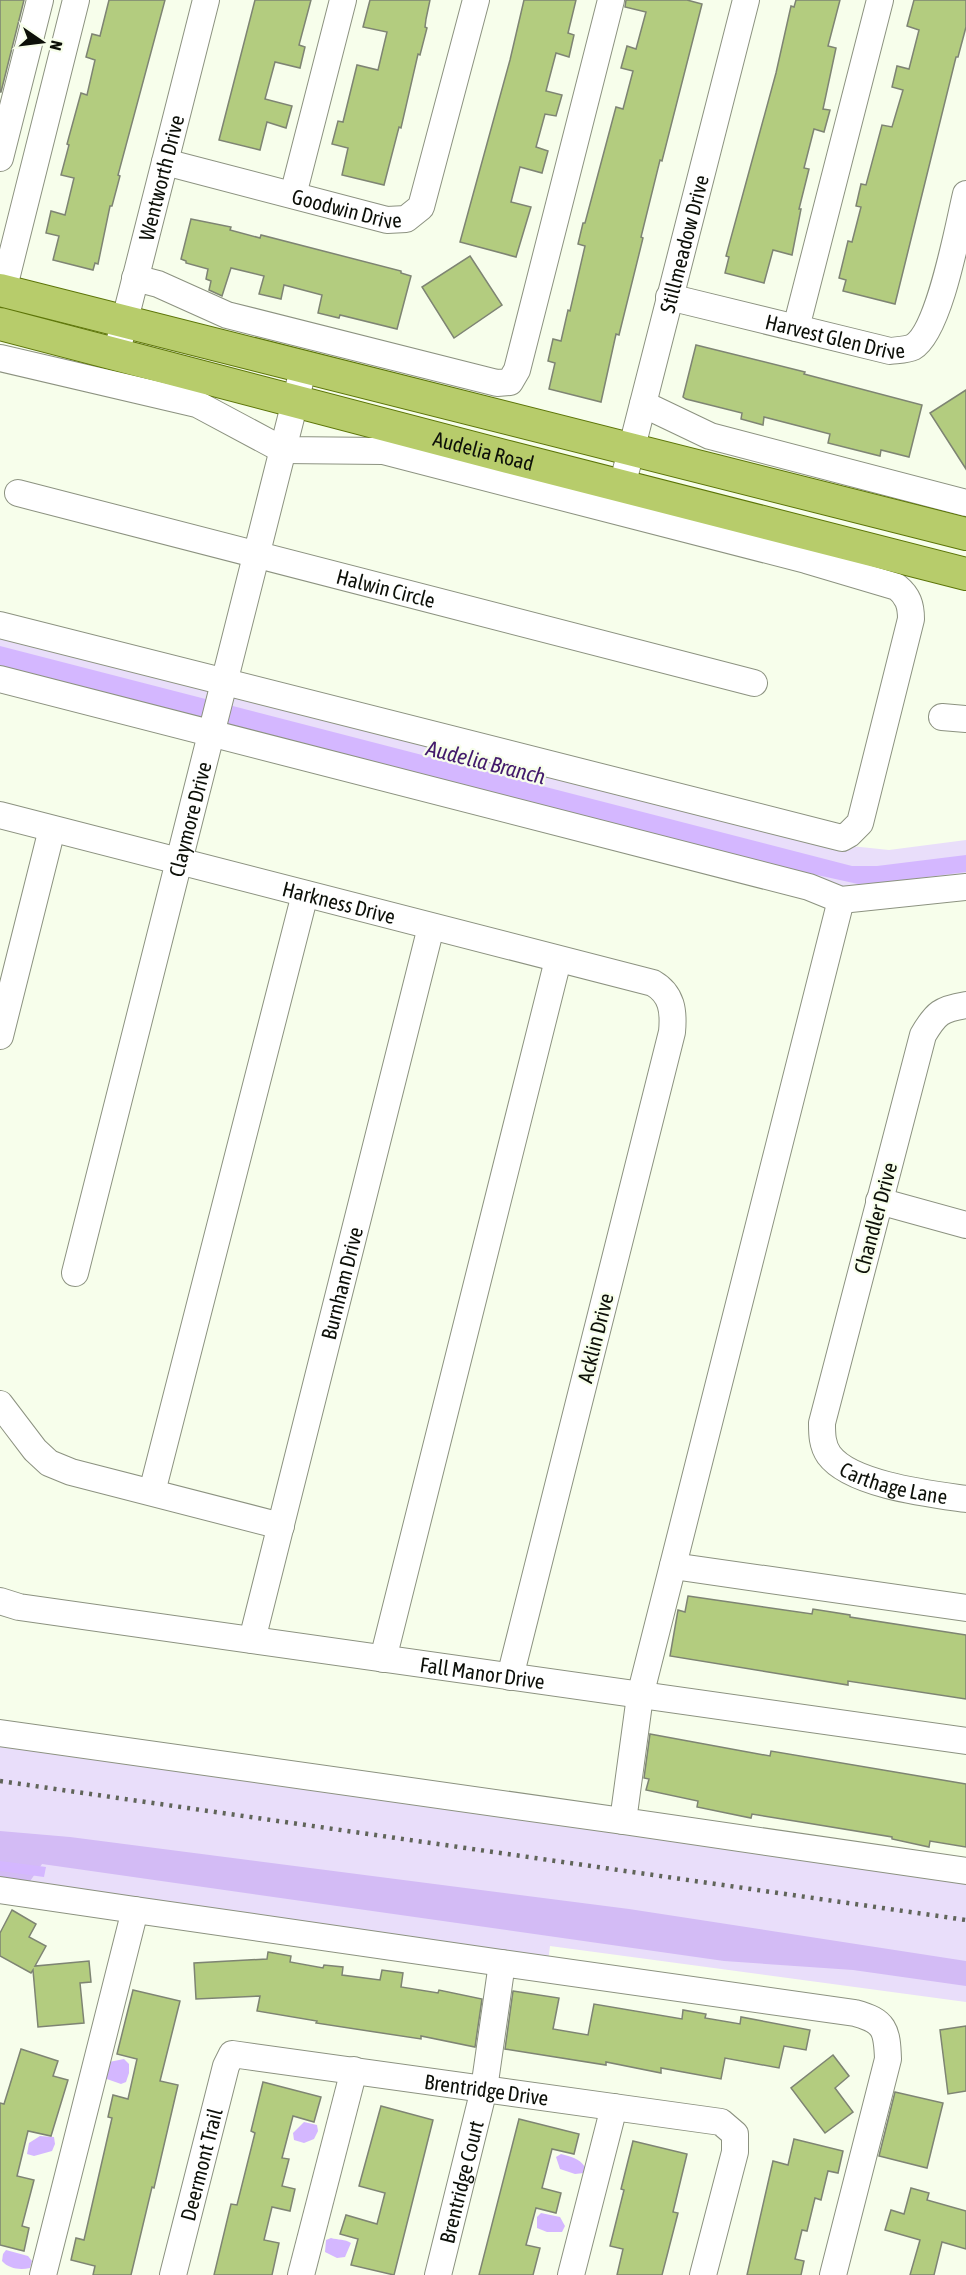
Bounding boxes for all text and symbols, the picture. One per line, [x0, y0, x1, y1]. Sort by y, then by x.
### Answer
north arrow [12, 12, 72, 72]
text: N [47, 39, 66, 52]
street label: Wentworth Drive [134, 112, 188, 243]
street label: Stillmeadow Drive [655, 172, 713, 315]
street label: Goodwin Drive [290, 184, 402, 232]
street label: Harvest Glen Drive [763, 309, 906, 363]
street label: Audelia Road [431, 426, 537, 475]
street label: Halwin Circle [334, 564, 438, 612]
water label: Audelia Branch [423, 734, 549, 789]
street label: Claymore Drive [163, 759, 216, 879]
street label: Harkness Drive [280, 876, 398, 928]
street label: Chandler Drive [849, 1160, 901, 1276]
street label: Burnham Drive [316, 1224, 367, 1342]
street label: Acklin Drive [572, 1291, 618, 1385]
street label: Carthage Lane [836, 1456, 949, 1508]
street label: Fall Manor Drive [419, 1652, 546, 1693]
street label: Brentridge Drive [423, 2069, 550, 2110]
street label: Deermont Trail [175, 2105, 227, 2223]
street label: Brentridge Court [434, 2118, 488, 2246]

